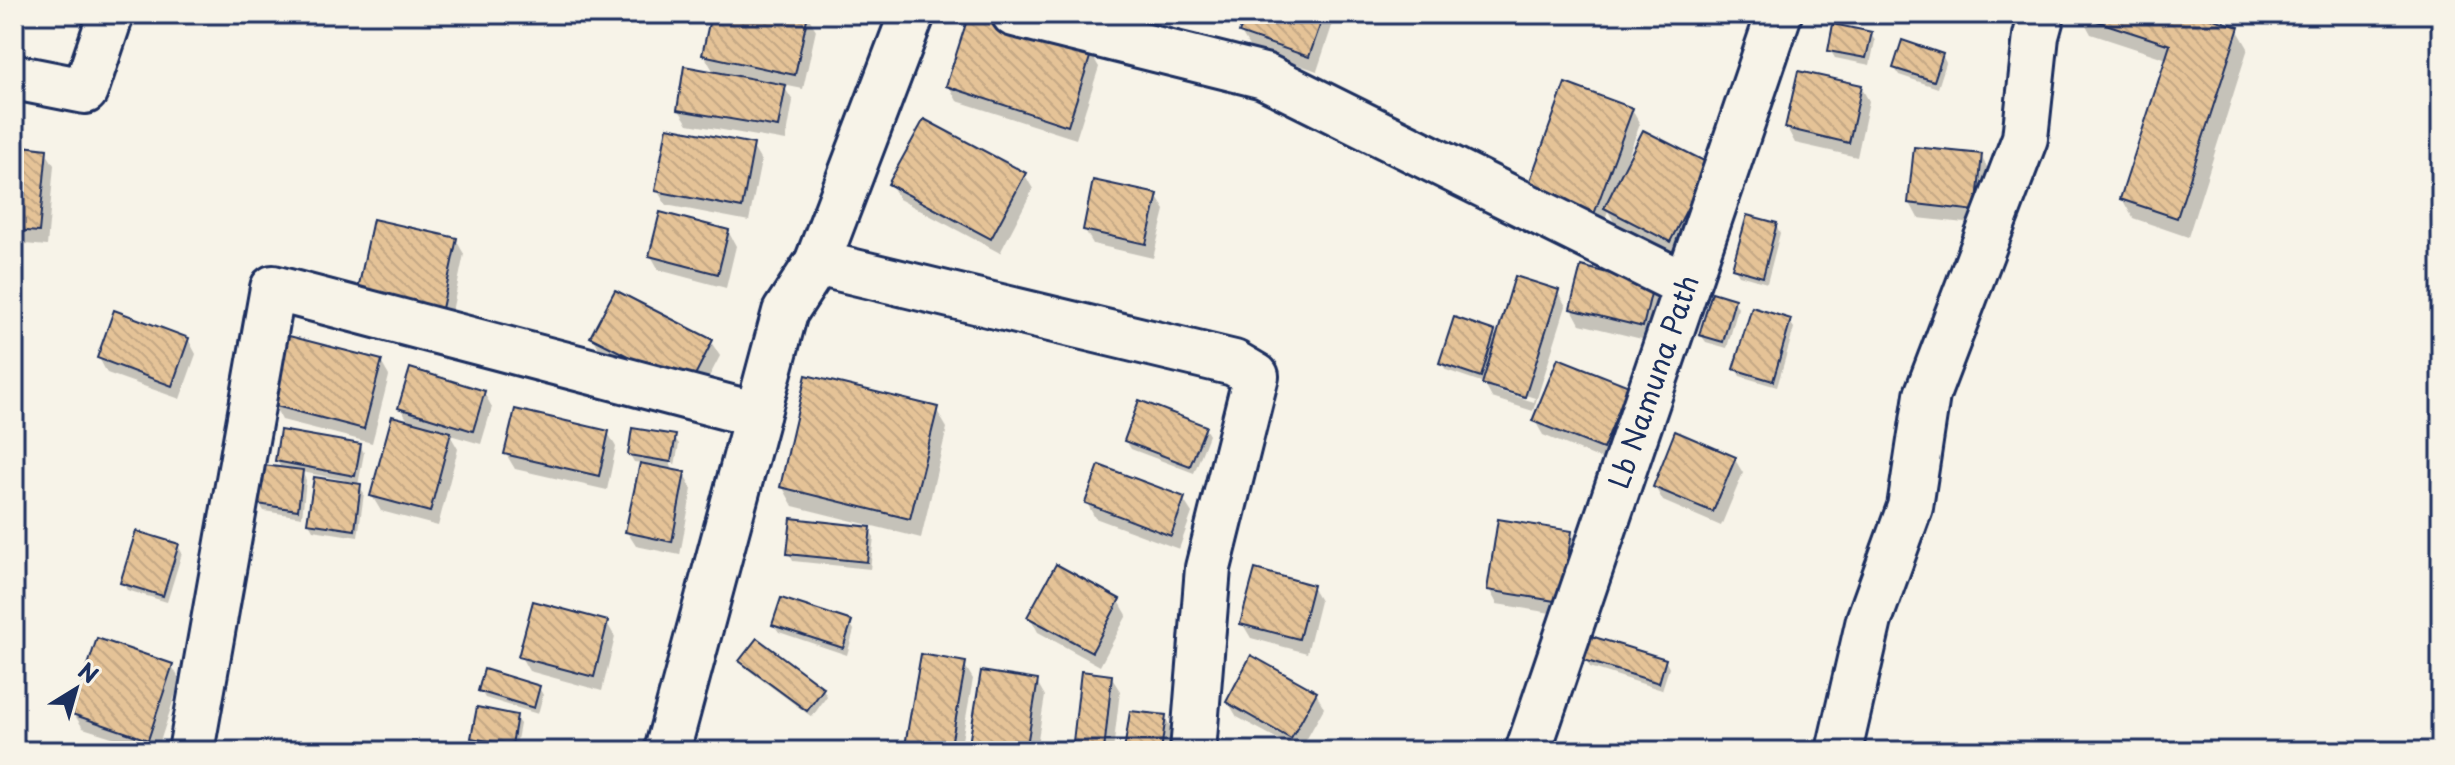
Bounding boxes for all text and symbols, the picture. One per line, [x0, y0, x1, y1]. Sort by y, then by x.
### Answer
street label: Lb Namuna Path [1596, 269, 1709, 494]
north arrow [36, 649, 116, 729]
text: N [72, 653, 106, 690]

